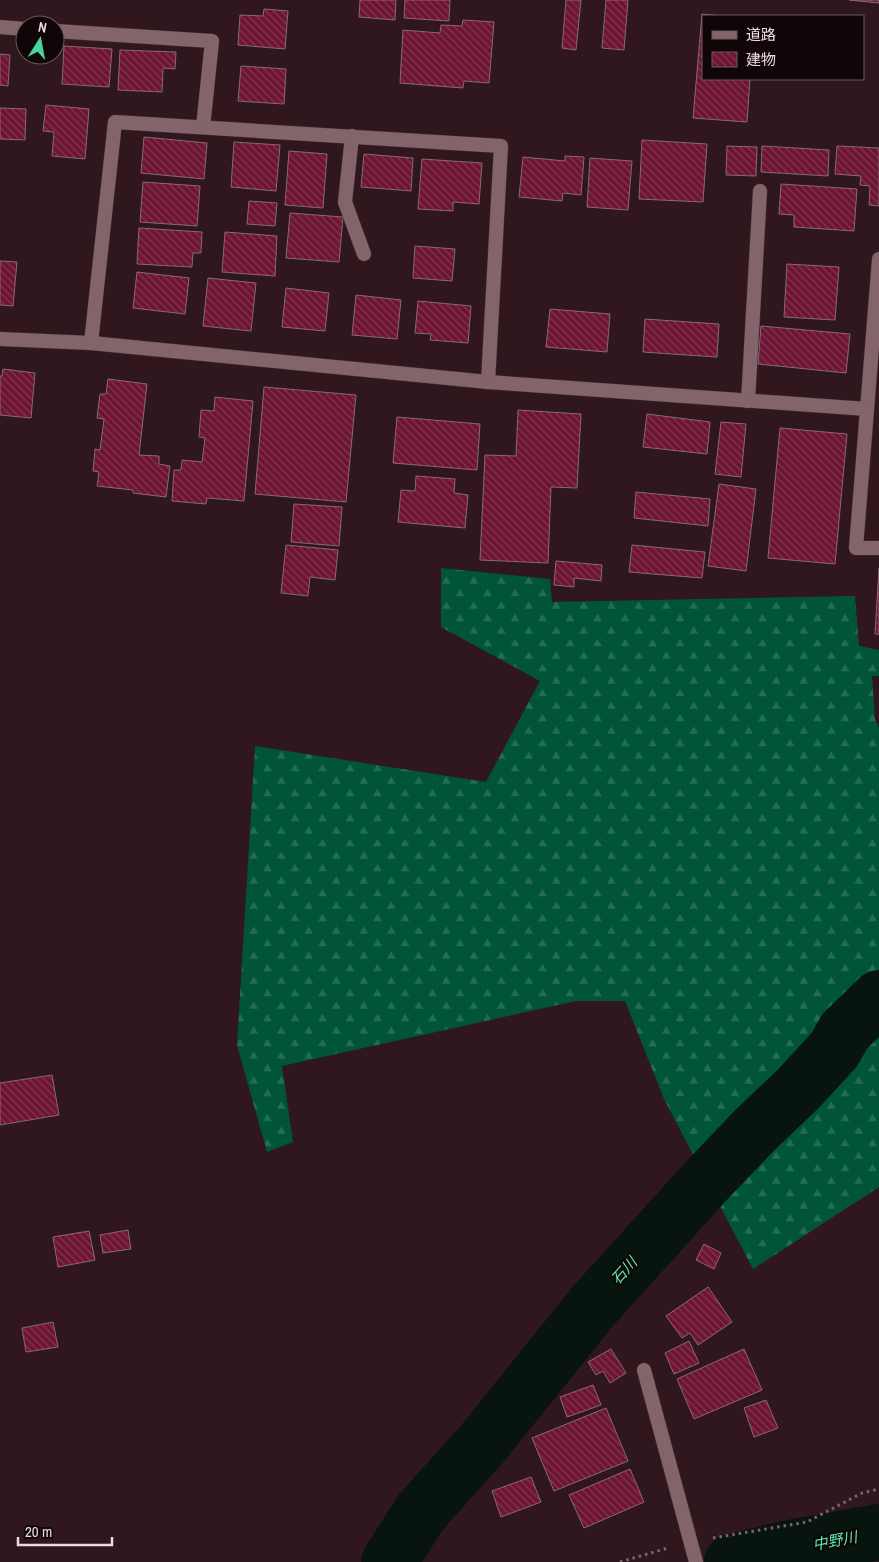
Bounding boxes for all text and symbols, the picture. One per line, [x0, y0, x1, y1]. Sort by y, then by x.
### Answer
north arrow [15, 15, 65, 65]
legend [702, 15, 864, 80]
text: N [37, 18, 48, 37]
text: 道路 [746, 24, 776, 45]
text: 建物 [746, 49, 776, 70]
water label: 石川 [606, 1251, 643, 1289]
scale bar [18, 1514, 111, 1546]
text: 20 m [25, 1521, 52, 1542]
water label: 中野川 [811, 1526, 861, 1555]

